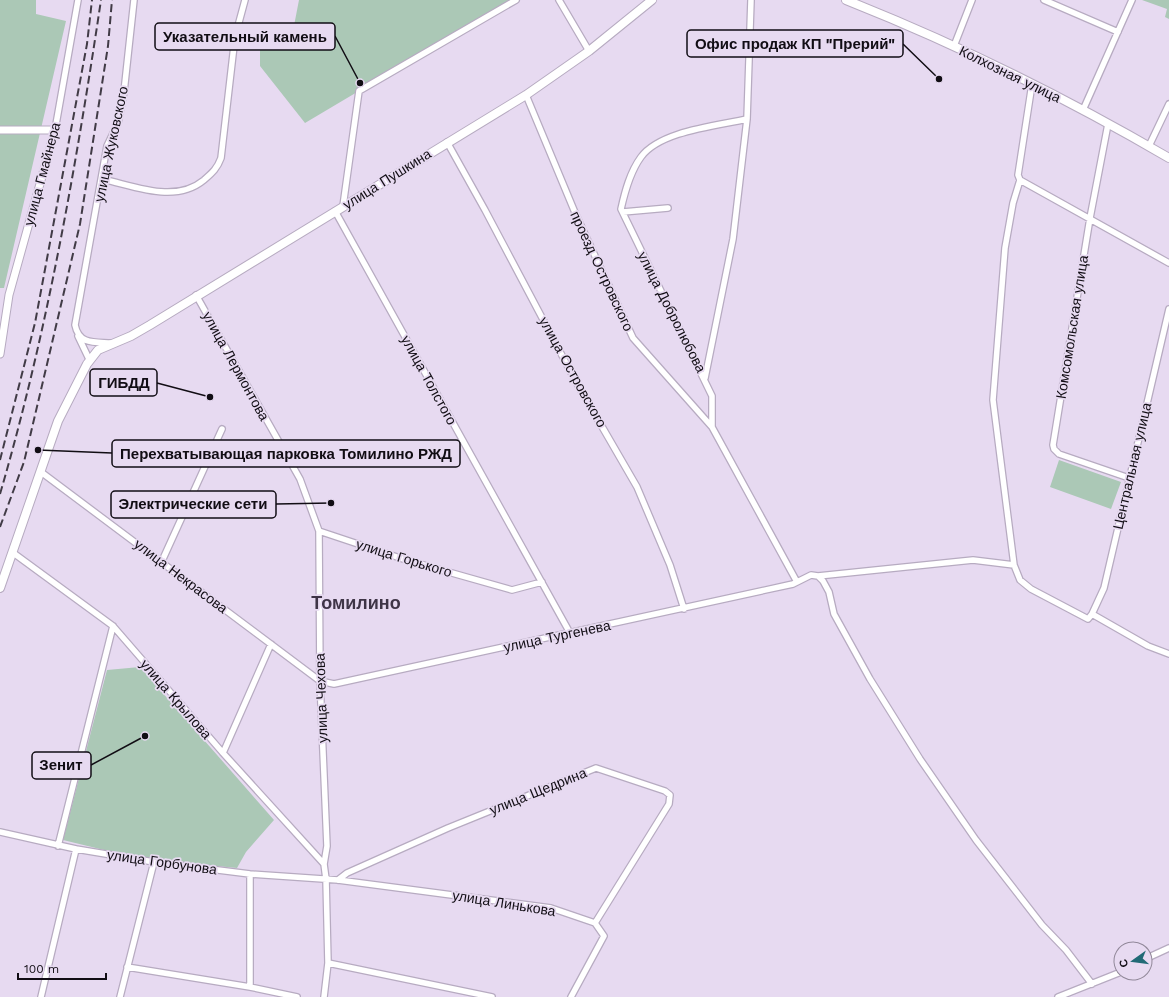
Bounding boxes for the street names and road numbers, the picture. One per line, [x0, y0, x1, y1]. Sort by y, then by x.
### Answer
street label: Колхозная улица [957, 42, 1064, 106]
street label: улица Жуковского [91, 84, 131, 203]
street label: улица Гмайнера [21, 120, 64, 227]
street label: улица Пушкина [340, 145, 434, 213]
street label: проезд Островского [567, 208, 637, 334]
street label: улица Добролюбова [635, 249, 710, 375]
street label: Комсомольская улица [1053, 254, 1091, 400]
street label: улица Лермонтова [199, 309, 273, 424]
street label: улица Островского [536, 314, 610, 430]
street label: улица Толстого [398, 332, 460, 428]
street label: Центральная улица [1110, 401, 1154, 531]
street label: улица Некрасова [131, 536, 231, 616]
street label: улица Горького [354, 536, 454, 580]
street label: улица Тургенева [502, 617, 612, 655]
street label: улица Чехова [311, 653, 331, 743]
street label: улица Крылова [137, 656, 215, 742]
street label: улица Щедрина [487, 764, 589, 818]
street label: улица Горбунова [106, 846, 218, 878]
street label: улица Линькова [451, 887, 557, 919]

